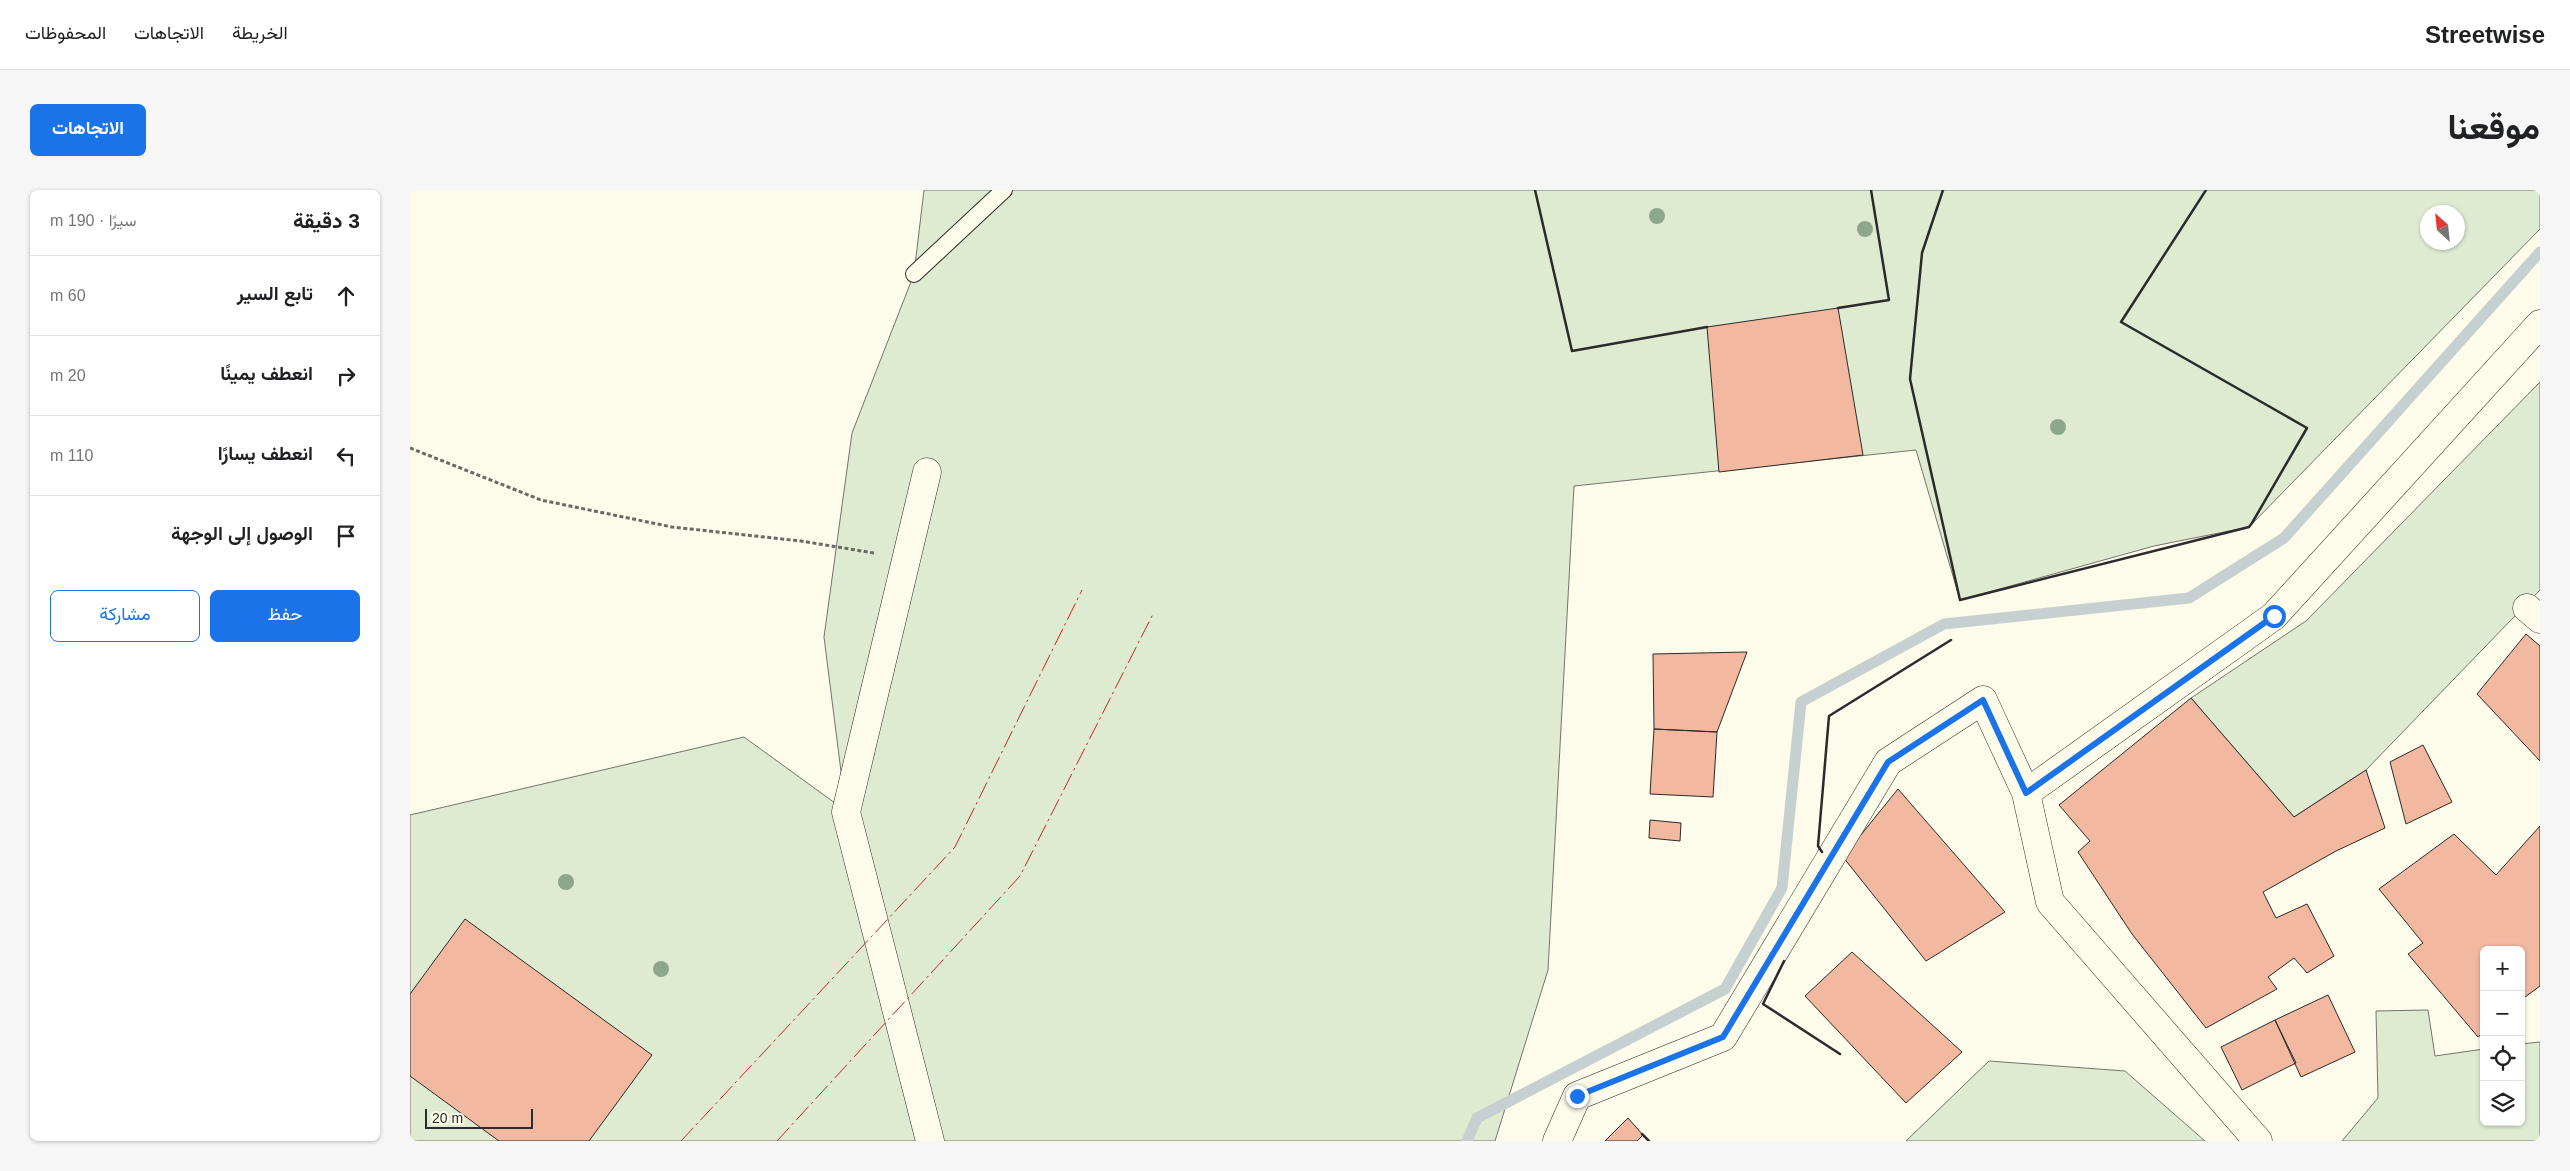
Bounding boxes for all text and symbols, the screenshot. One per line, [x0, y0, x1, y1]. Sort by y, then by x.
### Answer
text: Streetwise [2425, 21, 2545, 48]
text: المحفوظات [25, 23, 106, 43]
text: الاتجاهات [134, 23, 204, 43]
text: الخريطة [232, 23, 288, 43]
button: الاتجاهات [30, 104, 146, 156]
text: موقعنا [2447, 107, 2540, 146]
north arrow [2420, 205, 2465, 250]
text: 3 دقيقة [293, 209, 360, 232]
text: سيرًا · 190 m [50, 212, 136, 229]
icon: ahead [332, 282, 360, 310]
text: تابع السير [237, 283, 313, 304]
text: 60 m [50, 287, 86, 304]
icon: right [332, 362, 360, 390]
text: انعطف يمينًا [220, 363, 313, 384]
text: 20 m [50, 367, 86, 384]
icon: left [332, 442, 360, 470]
text: انعطف يسارًا [218, 443, 313, 464]
text: 110 m [50, 447, 93, 464]
icon: arrive [332, 522, 360, 550]
text: الوصول إلى الوجهة [171, 523, 313, 544]
button: مشاركة [50, 590, 200, 642]
button: حفظ [210, 590, 360, 642]
route start [2263, 605, 2286, 628]
map controls [2480, 946, 2525, 1126]
button: + [2480, 946, 2525, 991]
button: − [2480, 991, 2525, 1036]
button: locate [2480, 1036, 2525, 1081]
button: layers [2480, 1081, 2525, 1126]
route end [1566, 1085, 1589, 1108]
scale bar [425, 1106, 532, 1129]
text: 20 m [432, 1110, 463, 1126]

